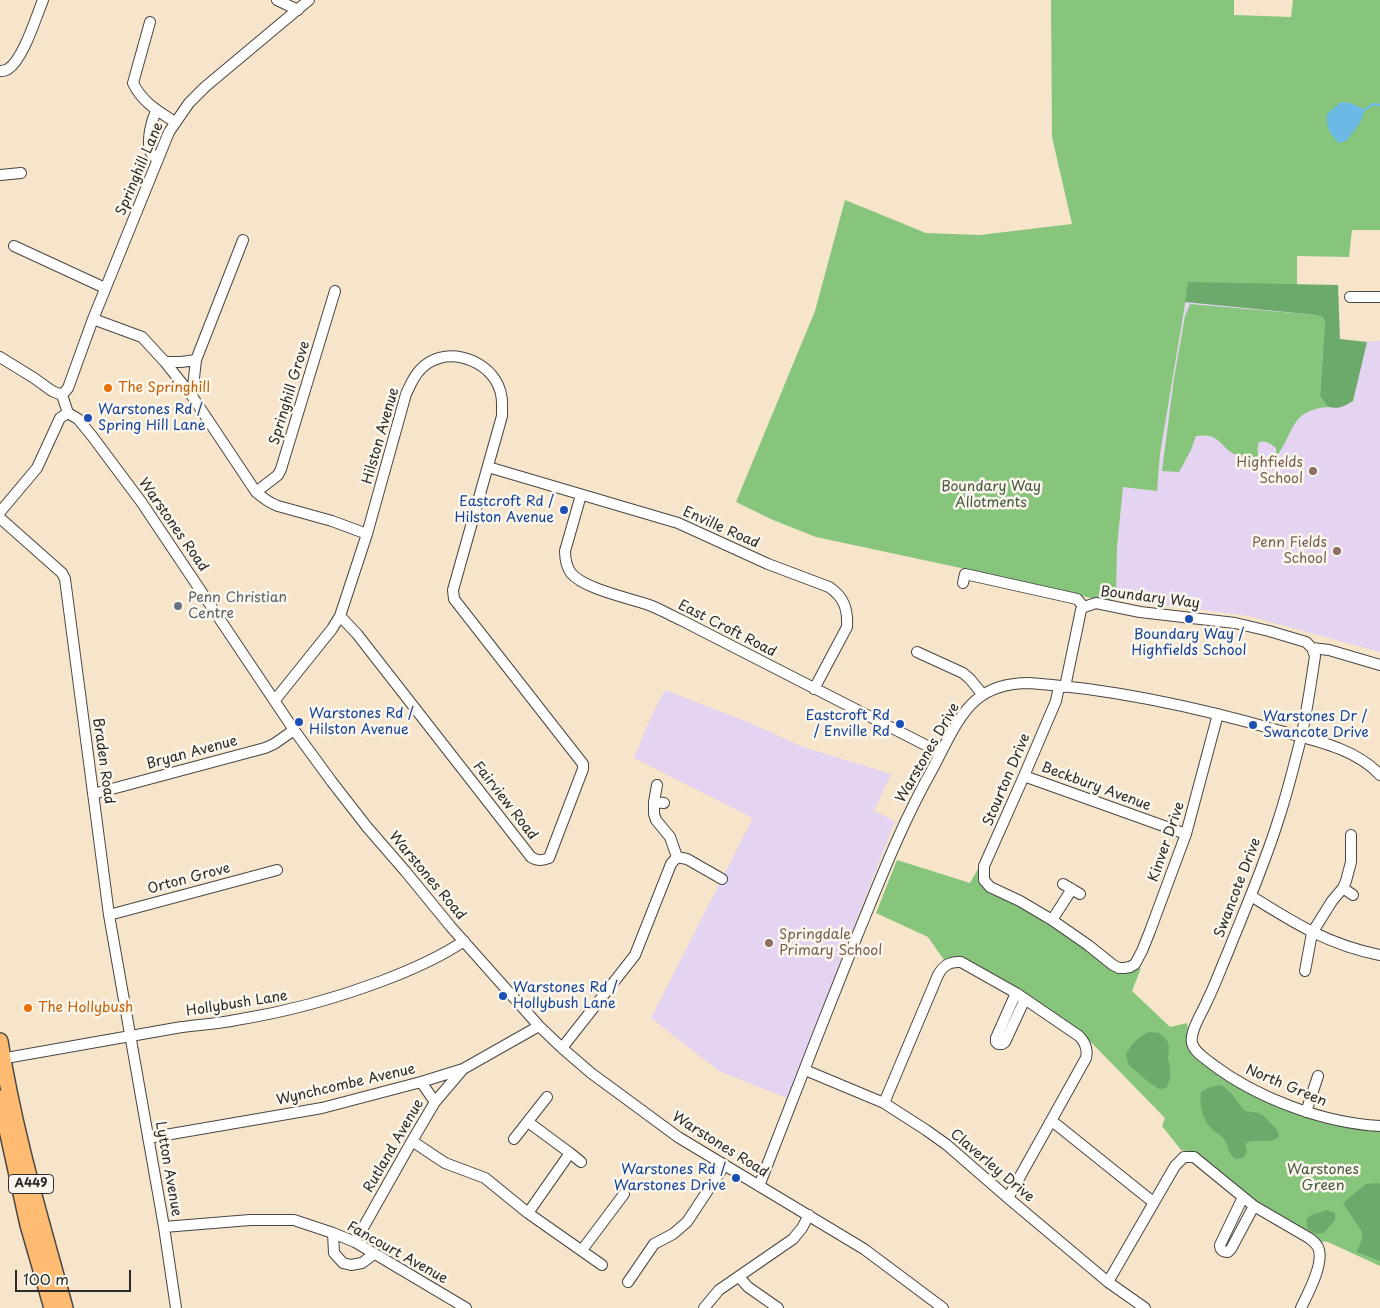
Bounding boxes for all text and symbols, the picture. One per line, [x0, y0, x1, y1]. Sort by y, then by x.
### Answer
street label: Springhill Lane [113, 120, 167, 218]
street label: Springhill Grove [266, 339, 314, 447]
place label: The Springhill [118, 380, 210, 396]
marker: The Springhill [102, 382, 114, 394]
street label: Hilston Avenue [359, 386, 403, 486]
place label: Warstones Rd / Spring Hill Lane [98, 402, 206, 434]
marker: Warstones Rd / Spring Hill Lane [82, 412, 94, 424]
place label: Highfields School [1237, 455, 1303, 488]
marker: Highfields School [1307, 465, 1319, 477]
street label: Warstones Road [134, 475, 212, 575]
park label: Boundary Way Allotments [941, 479, 1041, 512]
place label: Eastcroft Rd / Hilston Avenue [454, 494, 554, 526]
marker: Eastcroft Rd / Hilston Avenue [558, 504, 570, 516]
street label: Enville Road [680, 504, 762, 552]
place label: Penn Fields School [1252, 535, 1327, 568]
marker: Penn Fields School [1331, 545, 1343, 557]
street label: Boundary Way [1099, 584, 1201, 612]
place label: Penn Christian Centre [188, 590, 287, 622]
street label: East Croft Road [675, 597, 779, 661]
marker: Penn Christian Centre [172, 600, 184, 612]
marker: Boundary Way / Highfields School [1183, 613, 1195, 625]
place label: Boundary Way / Highfields School [1131, 627, 1247, 660]
street label: Warstones Drive [893, 700, 963, 806]
place label: Warstones Rd / Hilston Avenue [309, 706, 414, 739]
place label: Eastcroft Rd / Enville Rd [806, 708, 890, 740]
place label: Warstones Dr / Swancote Drive [1263, 709, 1369, 742]
marker: Warstones Rd / Hilston Avenue [293, 716, 305, 728]
street label: Braden Road [89, 717, 117, 805]
marker: Eastcroft Rd / Enville Rd [894, 718, 906, 730]
marker: Warstones Dr / Swancote Drive [1247, 719, 1259, 731]
street label: Stourton Drive [980, 731, 1034, 829]
street label: Bryan Avenue [145, 733, 239, 773]
street label: Fairview Road [469, 758, 541, 844]
street label: Beckbury Avenue [1039, 759, 1153, 815]
street label: Kinver Drive [1145, 800, 1189, 884]
street label: Warstones Road [385, 828, 469, 924]
street label: Swancote Drive [1211, 836, 1265, 940]
street label: Orton Grove [146, 860, 232, 898]
place label: Springdale Primary School [779, 927, 882, 960]
marker: Springdale Primary School [763, 937, 775, 949]
place label: Warstones Rd / Hollybush Lane [513, 980, 618, 1012]
street label: Hollybush Lane [185, 988, 289, 1020]
marker: Warstones Rd / Hollybush Lane [497, 990, 509, 1002]
place label: The Hollybush [38, 1000, 133, 1016]
marker: The Hollybush [22, 1002, 34, 1014]
street label: Wynchcombe Avenue [275, 1061, 417, 1109]
street label: North Green [1243, 1061, 1329, 1111]
street label: Rutland Avenue [360, 1096, 428, 1196]
street label: Warstones Road [669, 1109, 771, 1181]
street label: Lytton Avenue [151, 1120, 185, 1218]
street label: Claverley Drive [947, 1126, 1037, 1206]
place label: Warstones Rd / Warstones Drive [614, 1162, 726, 1194]
park label: Warstones Green [1287, 1162, 1359, 1194]
marker: Warstones Rd / Warstones Drive [730, 1172, 742, 1184]
road number: A449 [8, 1174, 54, 1194]
street label: Fancourt Avenue [344, 1218, 450, 1288]
scale bar [18, 1260, 134, 1292]
text: 100 m [23, 1267, 69, 1290]

